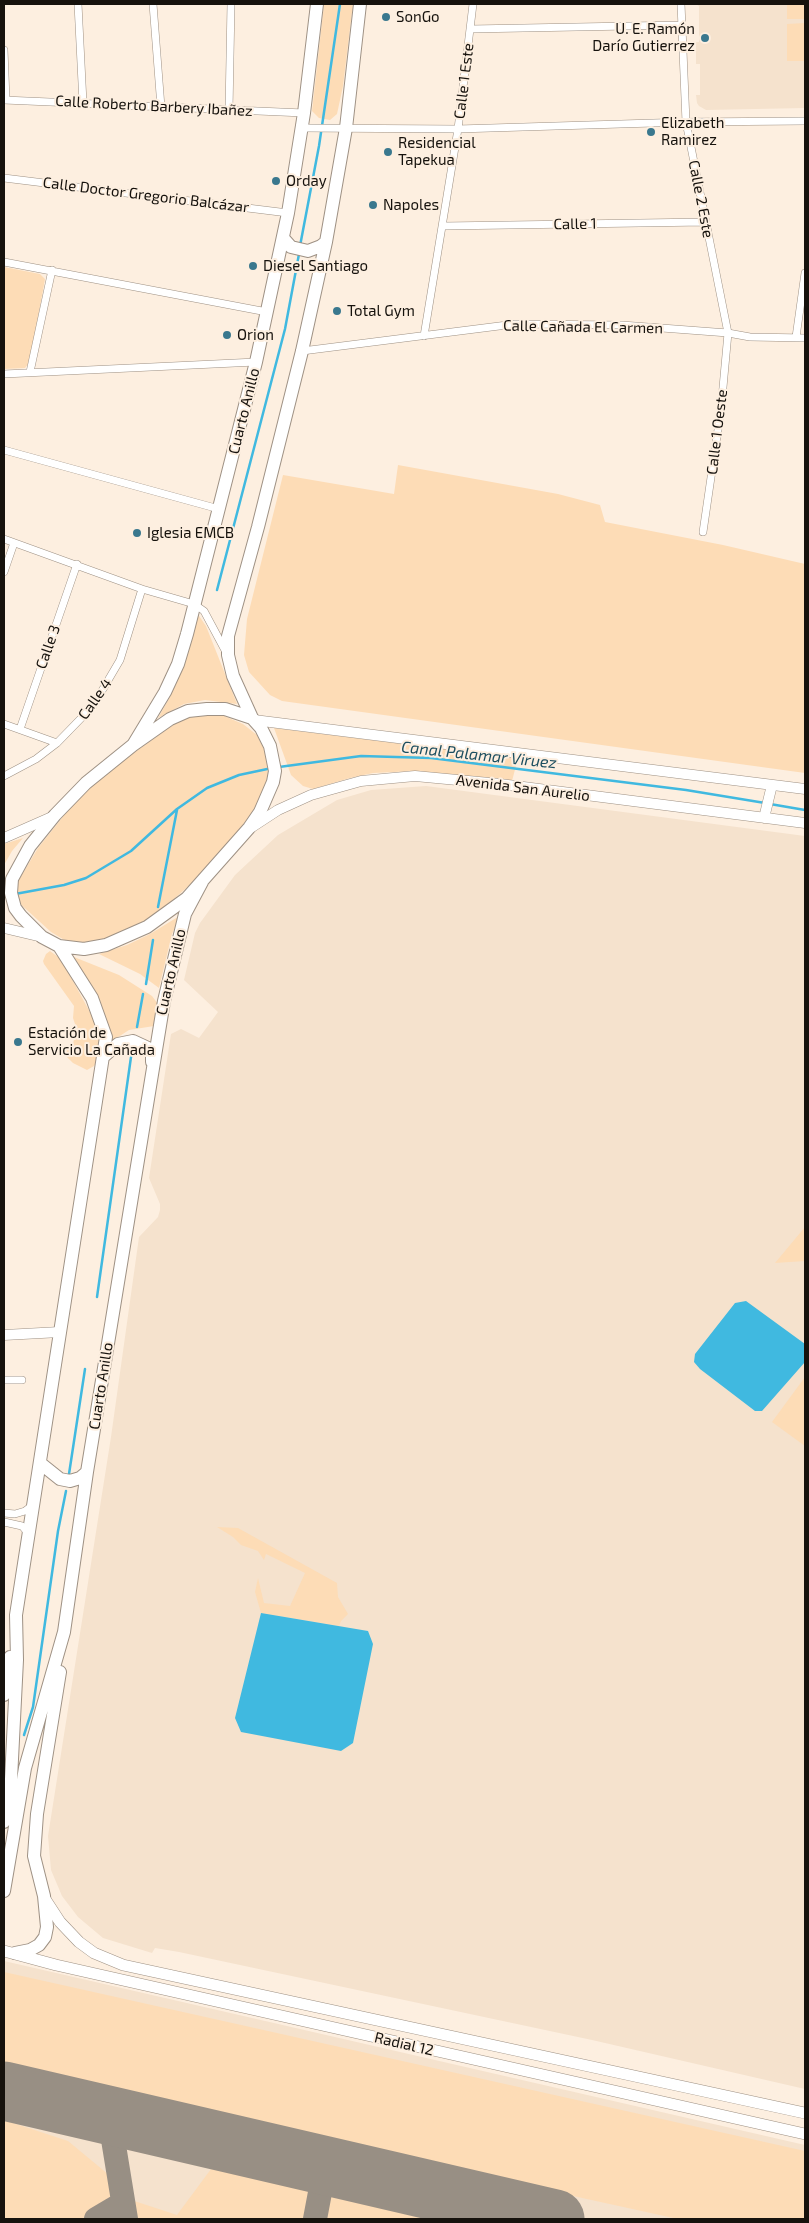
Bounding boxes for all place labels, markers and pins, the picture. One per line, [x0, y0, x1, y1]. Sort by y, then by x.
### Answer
place label: SonGo [396, 8, 440, 26]
marker: SonGo [380, 11, 392, 23]
place label: U. E. Ramón Darío Gutierrez [592, 20, 695, 55]
marker: U. E. Ramón Darío Gutierrez [699, 32, 711, 44]
place label: Elizabeth Ramirez [661, 114, 724, 149]
marker: Elizabeth Ramirez [645, 126, 657, 138]
place label: Residencial Tapekua [398, 134, 476, 169]
marker: Residencial Tapekua [382, 146, 394, 158]
place label: Orday [286, 172, 327, 190]
marker: Orday [270, 175, 282, 187]
place label: Napoles [383, 196, 439, 214]
marker: Napoles [367, 199, 379, 211]
place label: Diesel Santiago [263, 257, 368, 275]
marker: Diesel Santiago [247, 260, 259, 272]
place label: Total Gym [347, 302, 415, 320]
marker: Total Gym [331, 305, 343, 317]
place label: Orion [237, 326, 274, 344]
marker: Orion [221, 329, 233, 341]
place label: Iglesia EMCB [147, 524, 234, 542]
marker: Iglesia EMCB [131, 527, 143, 539]
place label: Estación de Servicio La Cañada [28, 1024, 155, 1059]
marker: Estación de Servicio La Cañada [12, 1036, 24, 1048]

